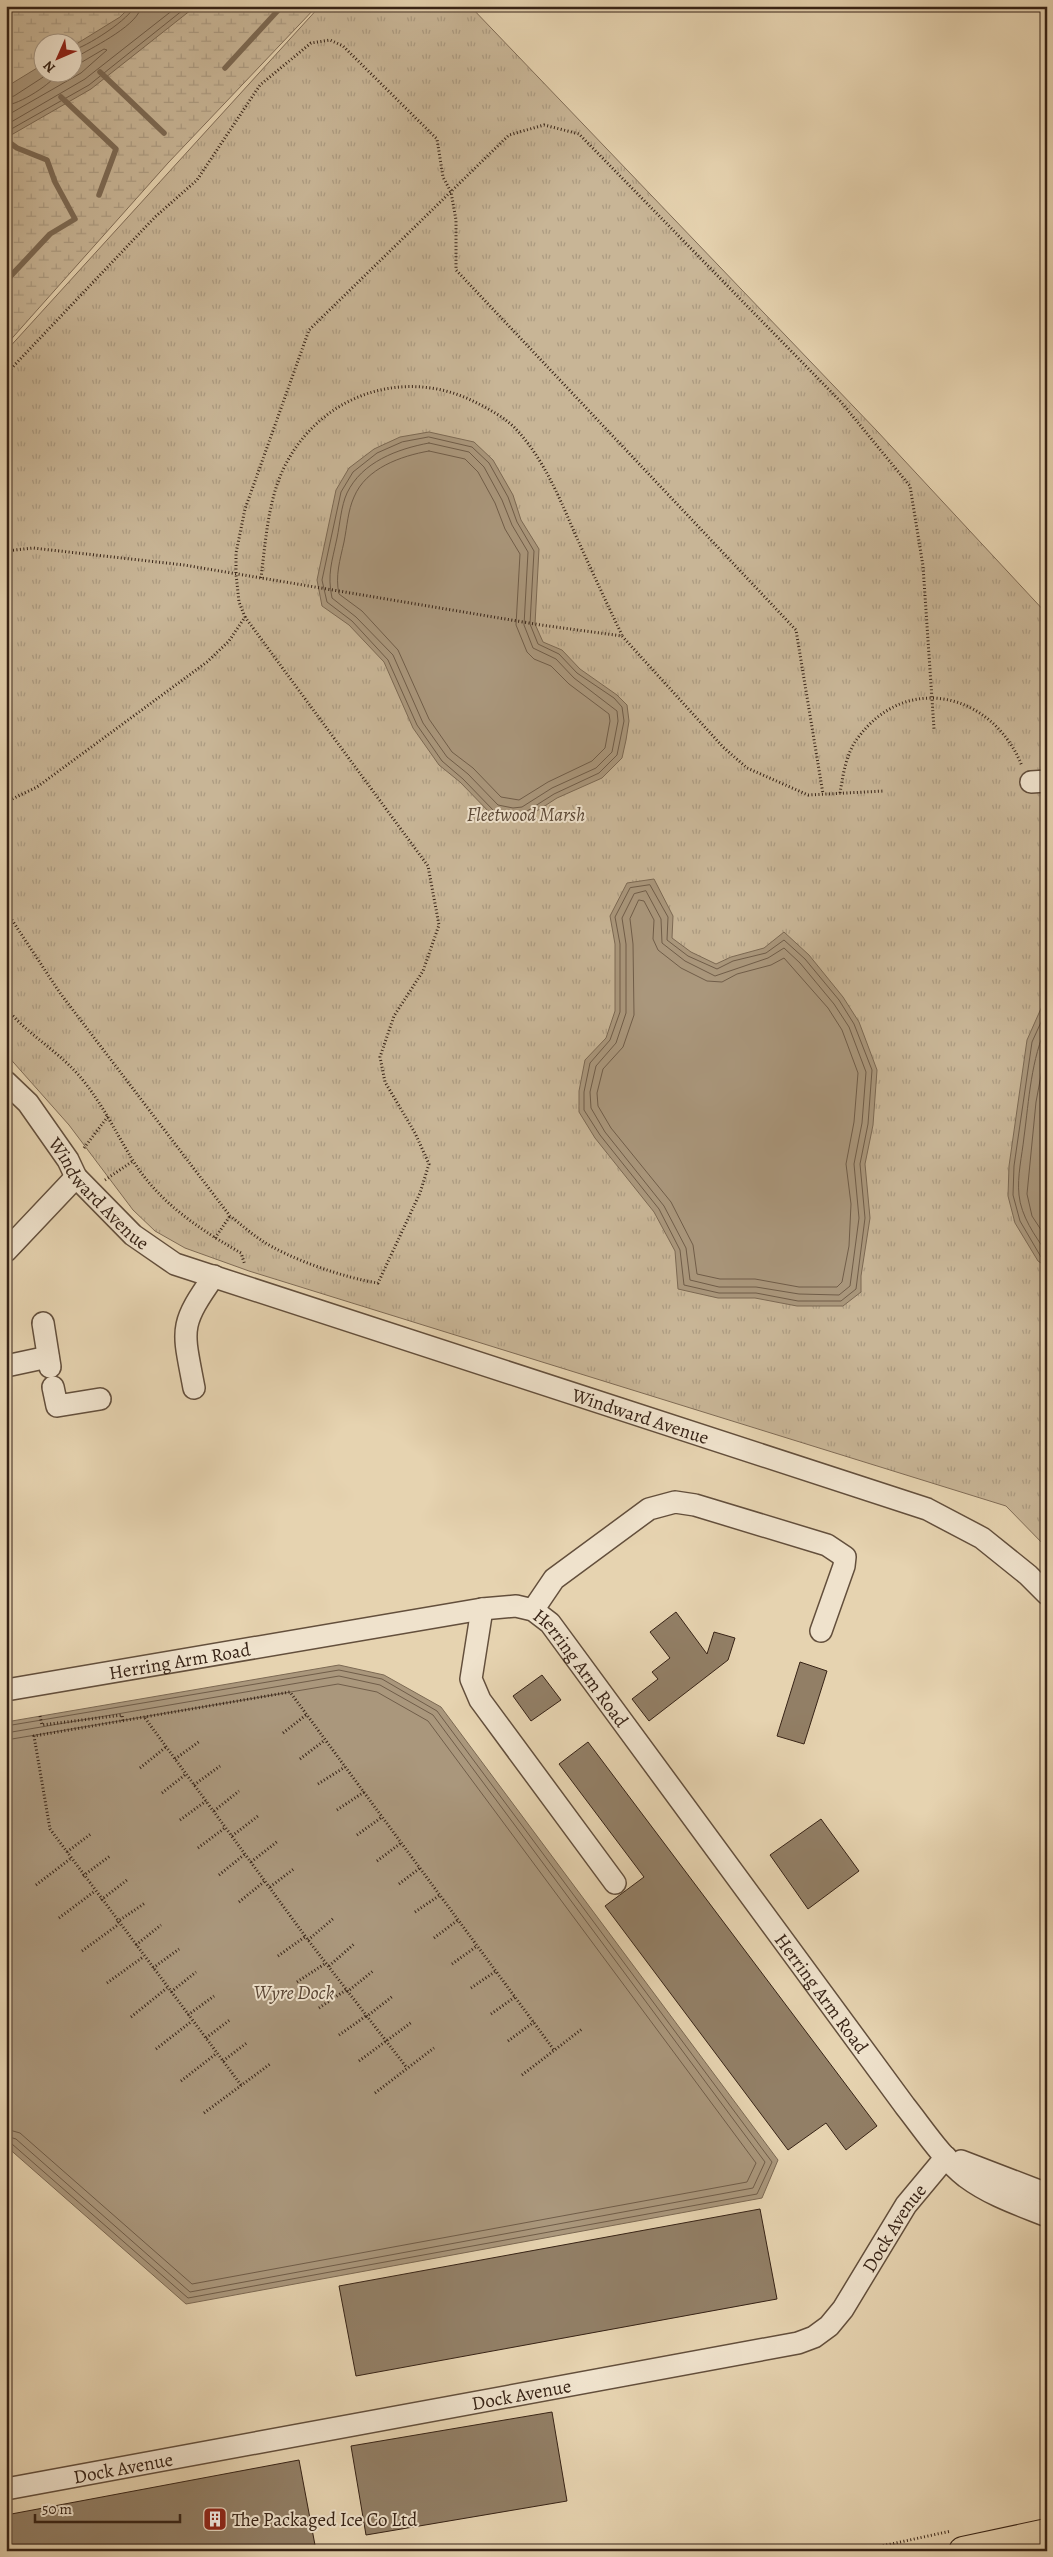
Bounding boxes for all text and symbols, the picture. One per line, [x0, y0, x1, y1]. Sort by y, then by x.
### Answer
north arrow [32, 32, 82, 82]
text: N [39, 57, 59, 77]
park label: Fleetwood Marsh [467, 802, 585, 828]
street label: Windward Avenue [41, 1132, 154, 1256]
street label: Windward Avenue [568, 1382, 712, 1451]
street label: Herring Arm Road [528, 1603, 635, 1733]
street label: Herring Arm Road [107, 1636, 253, 1686]
street label: Herring Arm Road [768, 1928, 874, 2060]
water label: Wyre Dock [254, 1979, 334, 2006]
street label: Dock Avenue [856, 2178, 933, 2277]
street label: Dock Avenue [470, 2373, 573, 2417]
street label: Dock Avenue [71, 2446, 175, 2490]
scale bar [35, 2492, 180, 2524]
text: 50 m [42, 2499, 72, 2519]
building icon: The Packaged Ice Co Ltd [202, 2506, 228, 2532]
place label: The Packaged Ice Co Ltd [232, 2507, 418, 2533]

